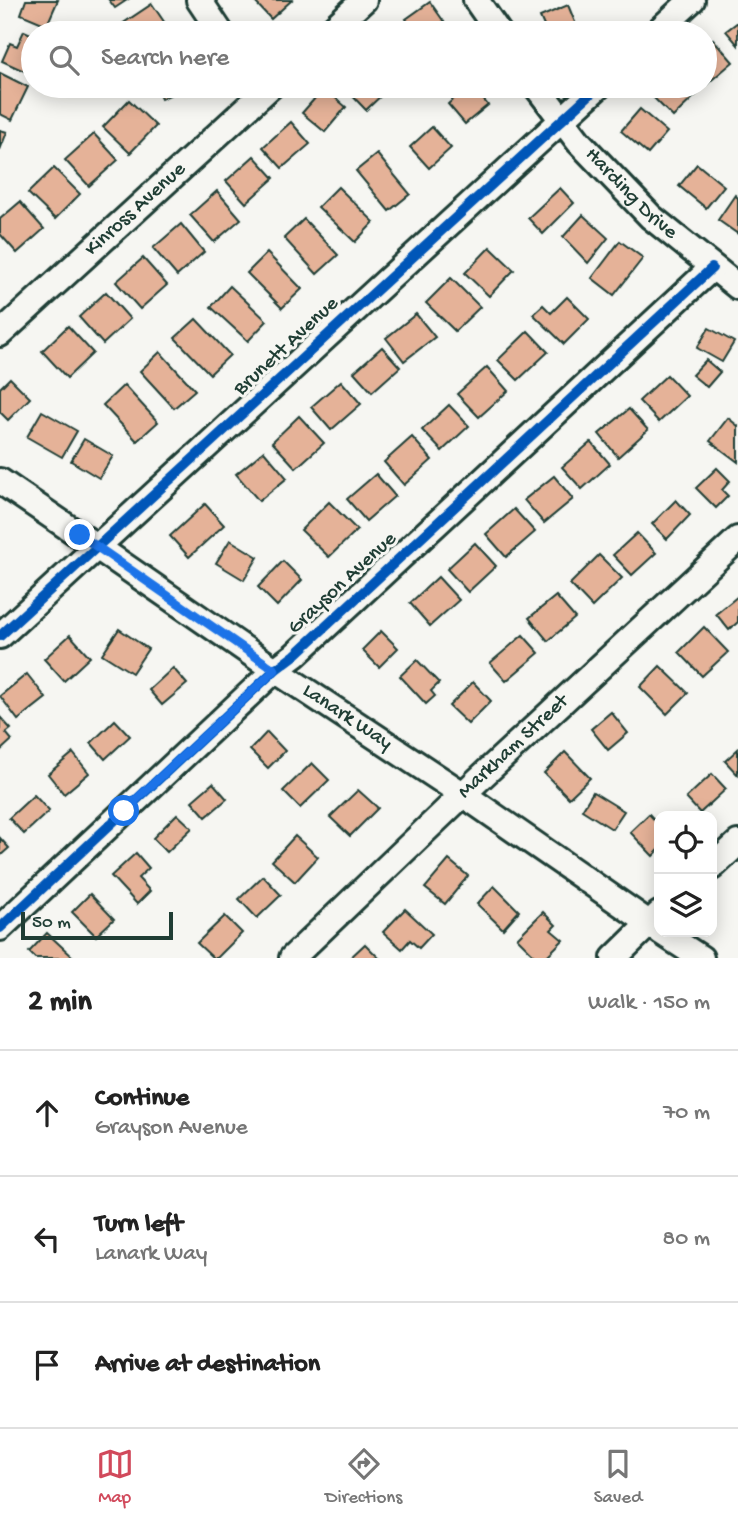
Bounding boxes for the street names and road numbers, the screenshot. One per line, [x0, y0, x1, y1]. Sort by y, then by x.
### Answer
street label: Harding Drive [579, 143, 683, 246]
street label: Kinross Avenue [80, 157, 192, 262]
street label: Brunett Avenue [229, 291, 345, 403]
street label: Grayson Avenue [283, 527, 403, 641]
street label: Lanark Way [297, 679, 397, 756]
street label: Markham Street [453, 688, 576, 805]

